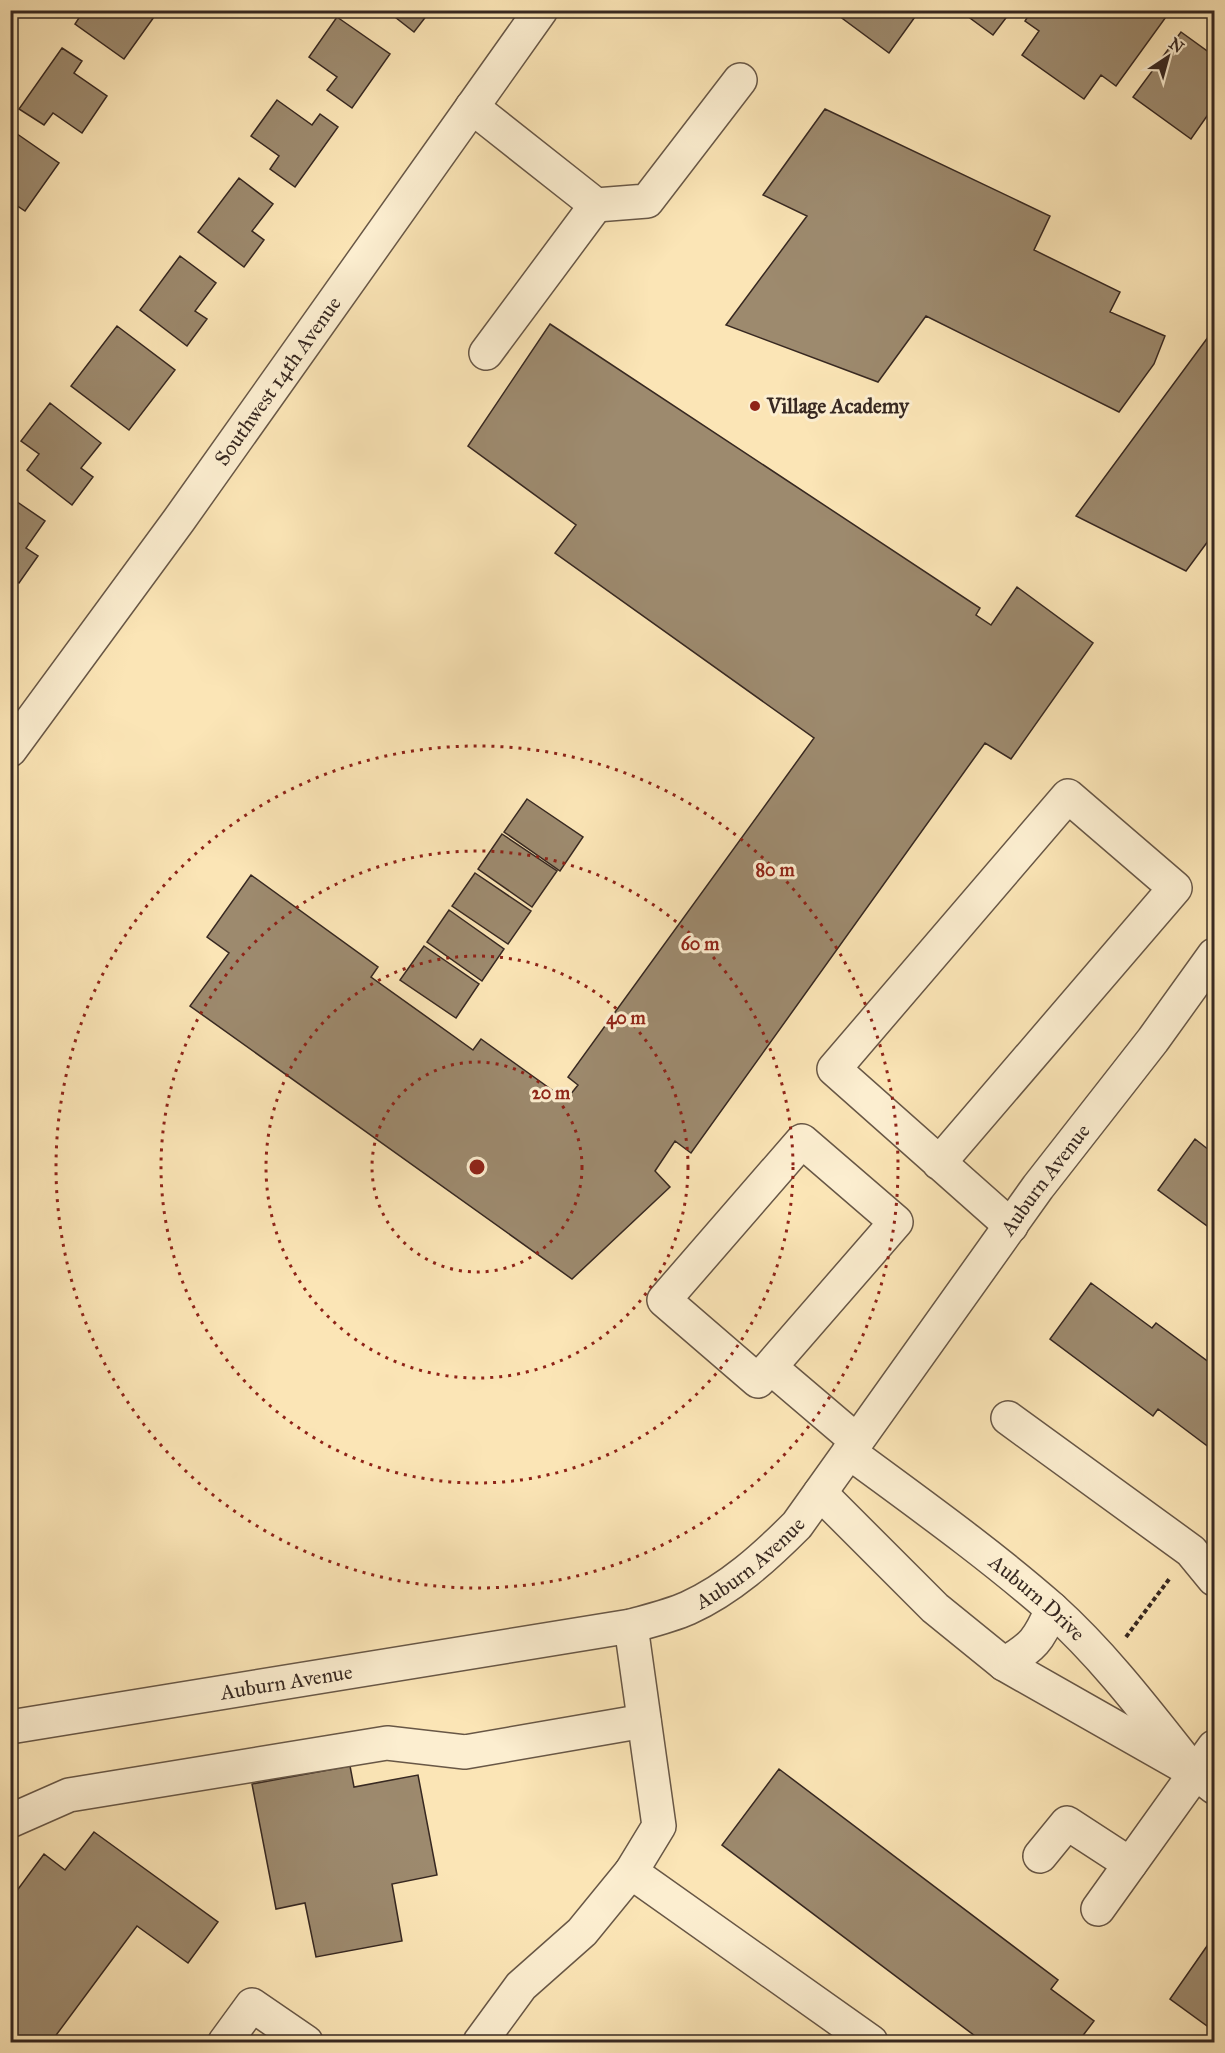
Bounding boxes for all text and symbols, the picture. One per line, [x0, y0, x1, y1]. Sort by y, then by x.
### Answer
north arrow [1138, 27, 1198, 87]
text: N [1165, 34, 1188, 57]
street label: Southwest 14th Avenue [209, 291, 347, 471]
place label: Village Academy [766, 393, 910, 419]
marker: Village Academy [748, 399, 762, 413]
text: 80 m [755, 859, 795, 881]
text: 60 m [681, 933, 720, 955]
text: 40 m [606, 1007, 647, 1030]
text: 20 m [532, 1082, 571, 1104]
street label: Auburn Avenue [994, 1118, 1096, 1241]
centre of rings [467, 1157, 487, 1177]
street label: Auburn Avenue [690, 1512, 811, 1615]
street label: Auburn Drive [983, 1548, 1091, 1647]
street label: Auburn Avenue [218, 1658, 354, 1706]

